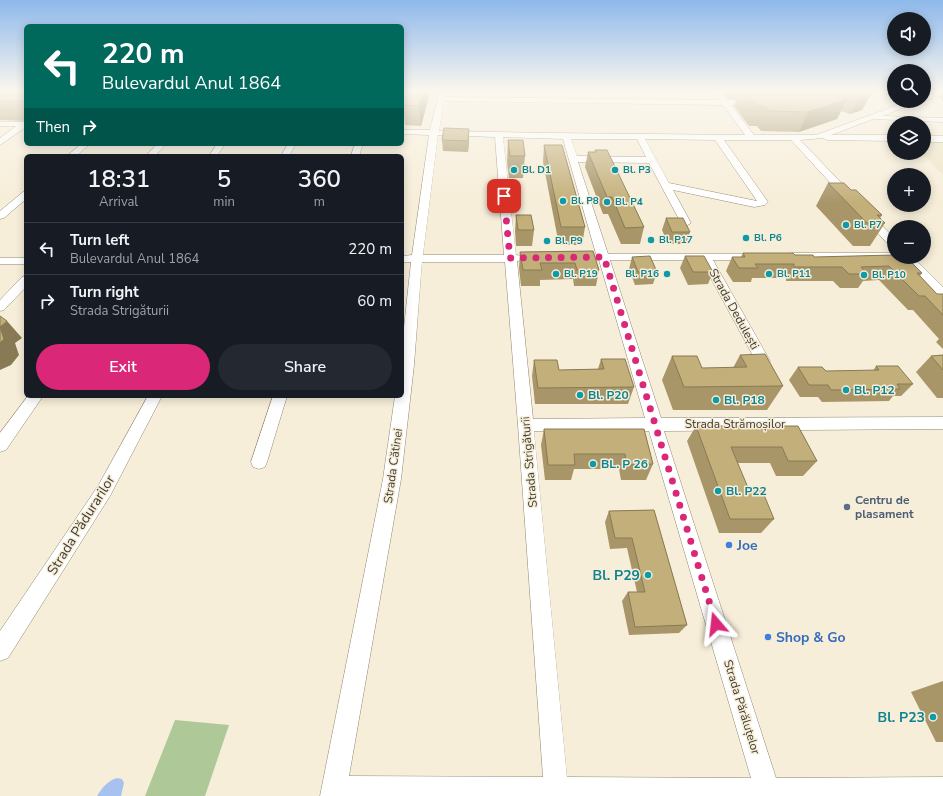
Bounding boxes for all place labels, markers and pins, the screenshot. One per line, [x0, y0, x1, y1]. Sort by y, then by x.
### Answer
place label: Bl. D1 [522, 163, 551, 177]
place label: Bl. P3 [623, 163, 651, 177]
marker: Bl. D1 [509, 165, 519, 175]
marker: Bl. P3 [610, 165, 620, 175]
pin [487, 179, 521, 213]
place label: Bl. P8 [571, 194, 599, 208]
place label: Bl. P4 [615, 195, 643, 209]
marker: Bl. P8 [558, 196, 568, 206]
marker: Bl. P4 [602, 197, 612, 207]
place label: Bl. P7 [854, 218, 882, 232]
marker: Bl. P7 [841, 220, 851, 230]
place label: Bl. P6 [754, 231, 782, 245]
place label: Bl. P17 [659, 233, 693, 247]
marker: Bl. P6 [741, 233, 751, 243]
place label: Bl. P9 [555, 234, 583, 248]
marker: Bl. P17 [646, 235, 656, 245]
marker: Bl. P9 [542, 236, 552, 246]
place label: Bl. P19 [564, 267, 598, 281]
place label: Bl. P16 [625, 267, 659, 281]
place label: Bl. P11 [777, 267, 811, 281]
place label: Bl. P10 [872, 268, 906, 282]
marker: Bl. P19 [551, 269, 561, 279]
marker: Bl. P16 [662, 269, 672, 279]
marker: Bl. P11 [764, 269, 774, 279]
marker: Bl. P10 [859, 270, 869, 280]
place label: Bl. P12 [854, 382, 895, 398]
marker: Bl. P12 [841, 385, 851, 395]
place label: Bl. P20 [588, 387, 629, 403]
marker: Bl. P20 [575, 390, 585, 400]
place label: Bl. P18 [724, 392, 765, 408]
marker: Bl. P18 [711, 395, 721, 405]
place label: BL. P 26 [601, 456, 648, 472]
marker: BL. P 26 [588, 459, 598, 469]
place label: Bl. P22 [726, 483, 767, 499]
marker: Bl. P22 [713, 486, 723, 496]
place label: Centru de plasament [855, 492, 914, 522]
marker: Centru de plasament [842, 502, 852, 512]
place label: Joe [736, 536, 758, 555]
marker: Joe [724, 540, 734, 550]
place label: Bl. P29 [593, 566, 640, 585]
marker: Bl. P29 [643, 570, 653, 580]
place label: Shop & Go [776, 628, 846, 647]
marker: Shop & Go [763, 632, 773, 642]
place label: Bl. P23 [878, 708, 925, 727]
marker: Bl. P23 [928, 712, 938, 722]

